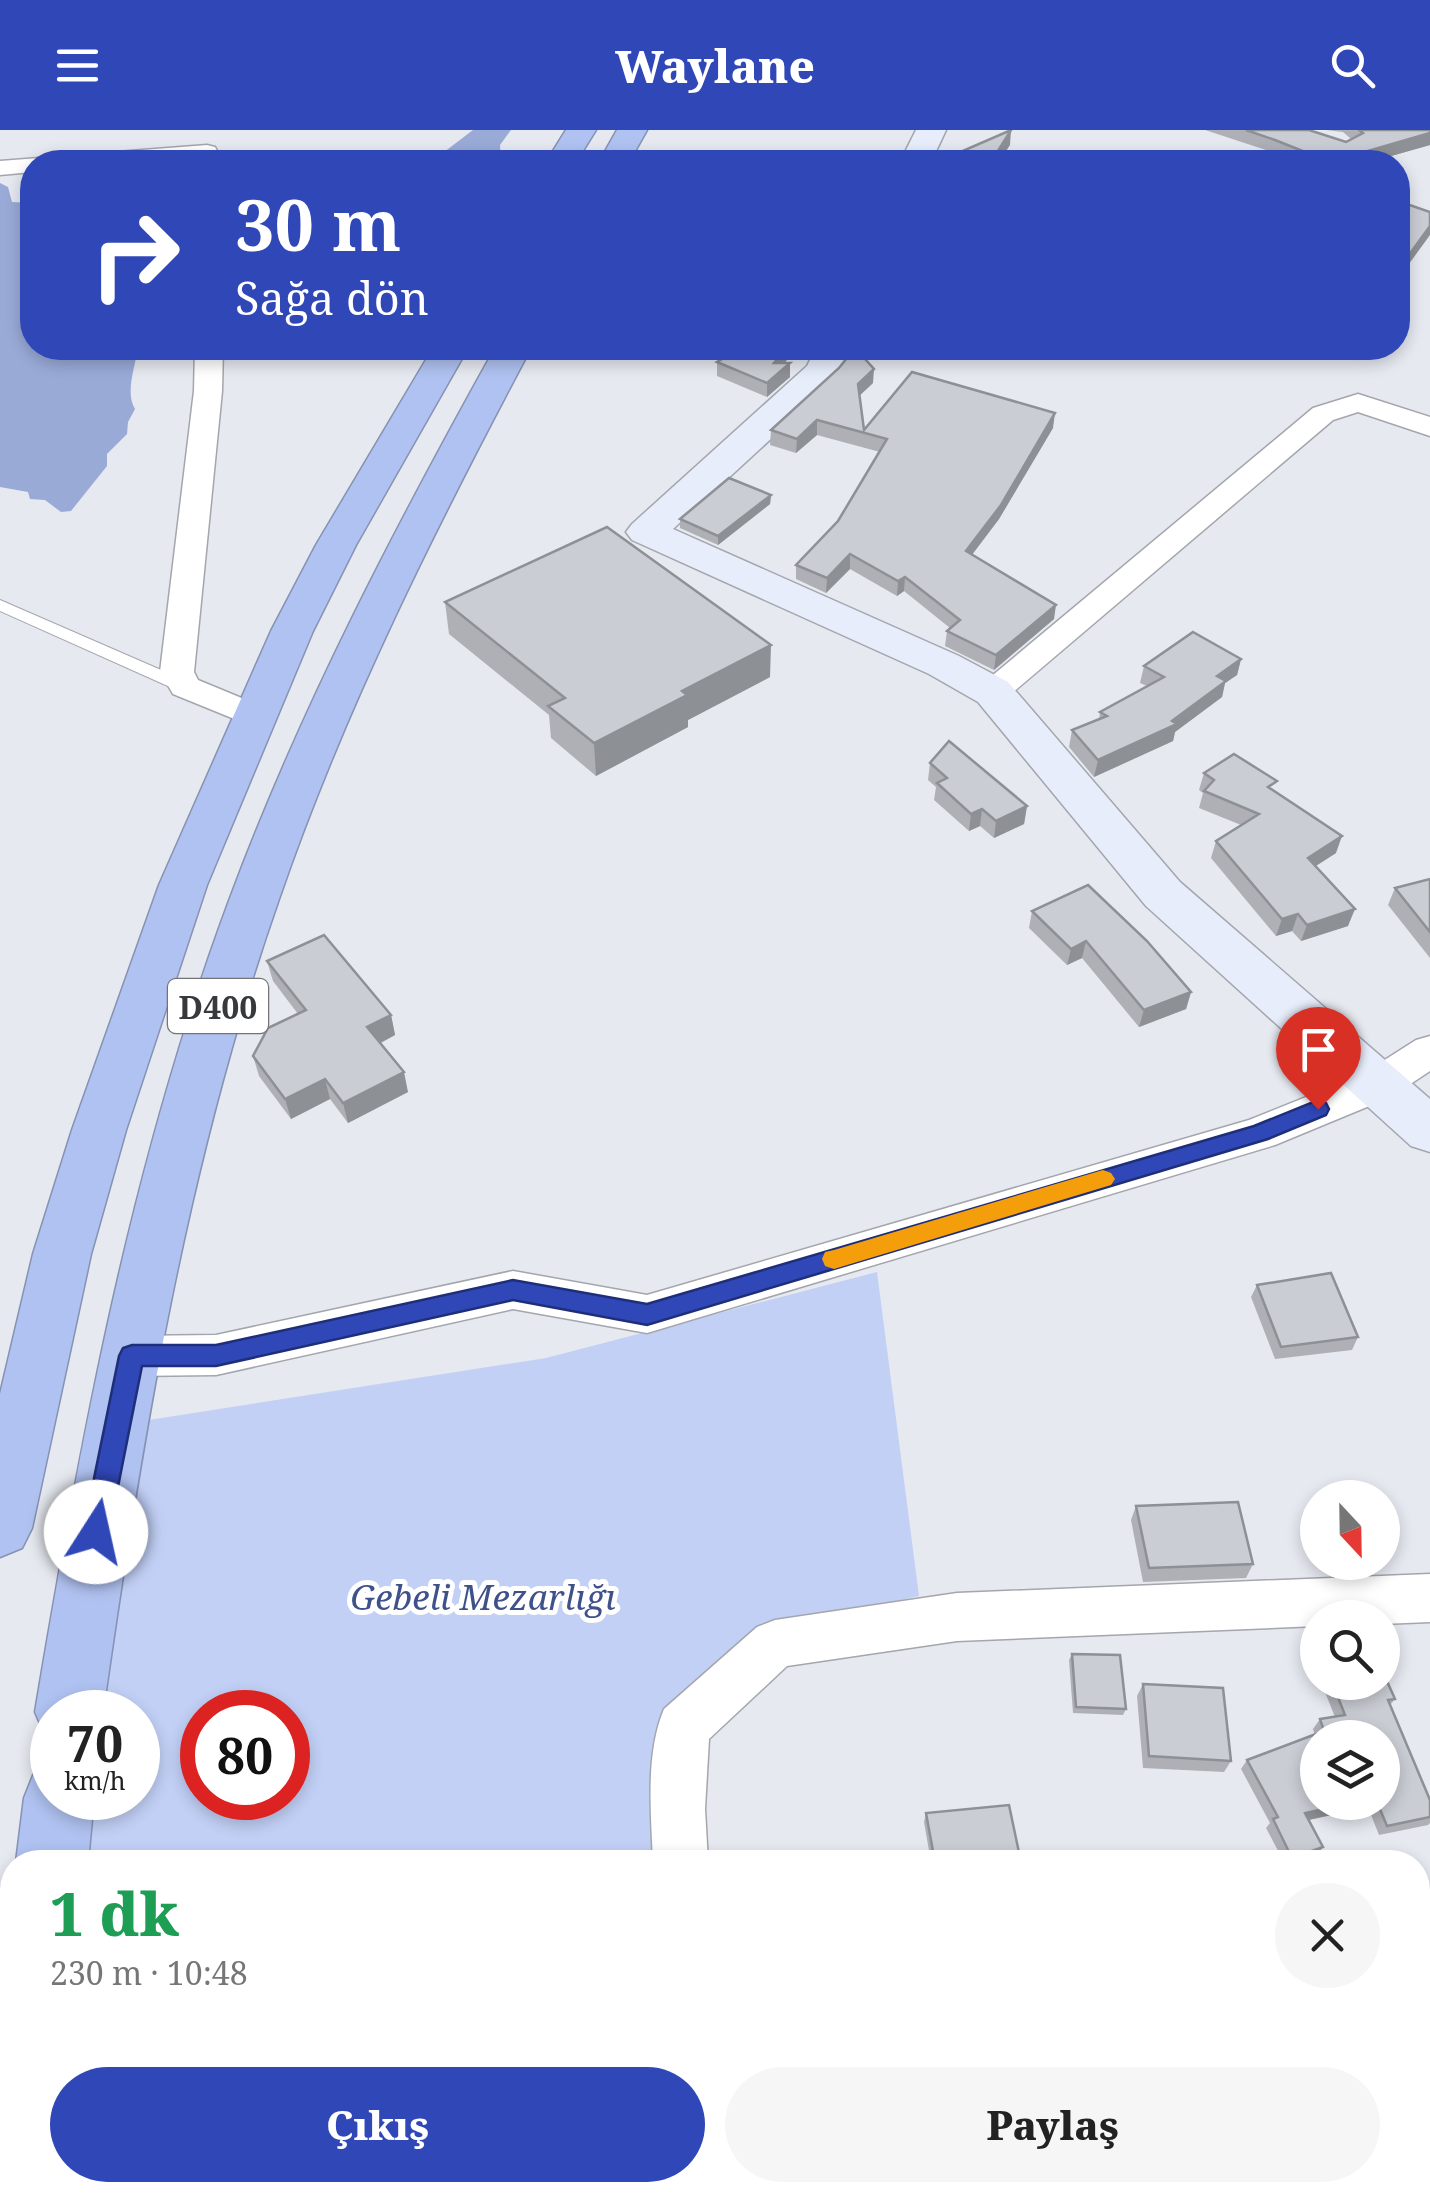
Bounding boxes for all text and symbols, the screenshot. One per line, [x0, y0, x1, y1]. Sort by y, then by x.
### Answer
text: Waylane [615, 35, 815, 96]
icon: menu [50, 38, 105, 93]
icon: search [1325, 38, 1380, 93]
text: 30 m [235, 176, 401, 272]
icon: right [70, 190, 200, 320]
text: Sağa dön [235, 267, 429, 328]
road number: D400 [168, 979, 268, 1033]
pin [1276, 1007, 1361, 1110]
icon: arrive [1291, 1022, 1346, 1077]
position arrow [44, 1480, 148, 1584]
north arrow [1300, 1480, 1400, 1580]
map controls [1300, 1480, 1400, 1820]
park label: Gebeli Mezarlığı [350, 1573, 616, 1620]
button: search [1300, 1600, 1400, 1700]
speed limit sign: 80 [180, 1690, 310, 1820]
text: 70 [67, 1709, 123, 1777]
button: layers [1300, 1720, 1400, 1820]
text: km/h [64, 1763, 126, 1797]
text: 1 dk [50, 1872, 179, 1954]
button: close [1275, 1883, 1380, 1988]
text: 230 m · 10:48 [50, 1951, 248, 1994]
button: Çıkış [50, 2067, 705, 2182]
button: Paylaş [725, 2067, 1380, 2182]

